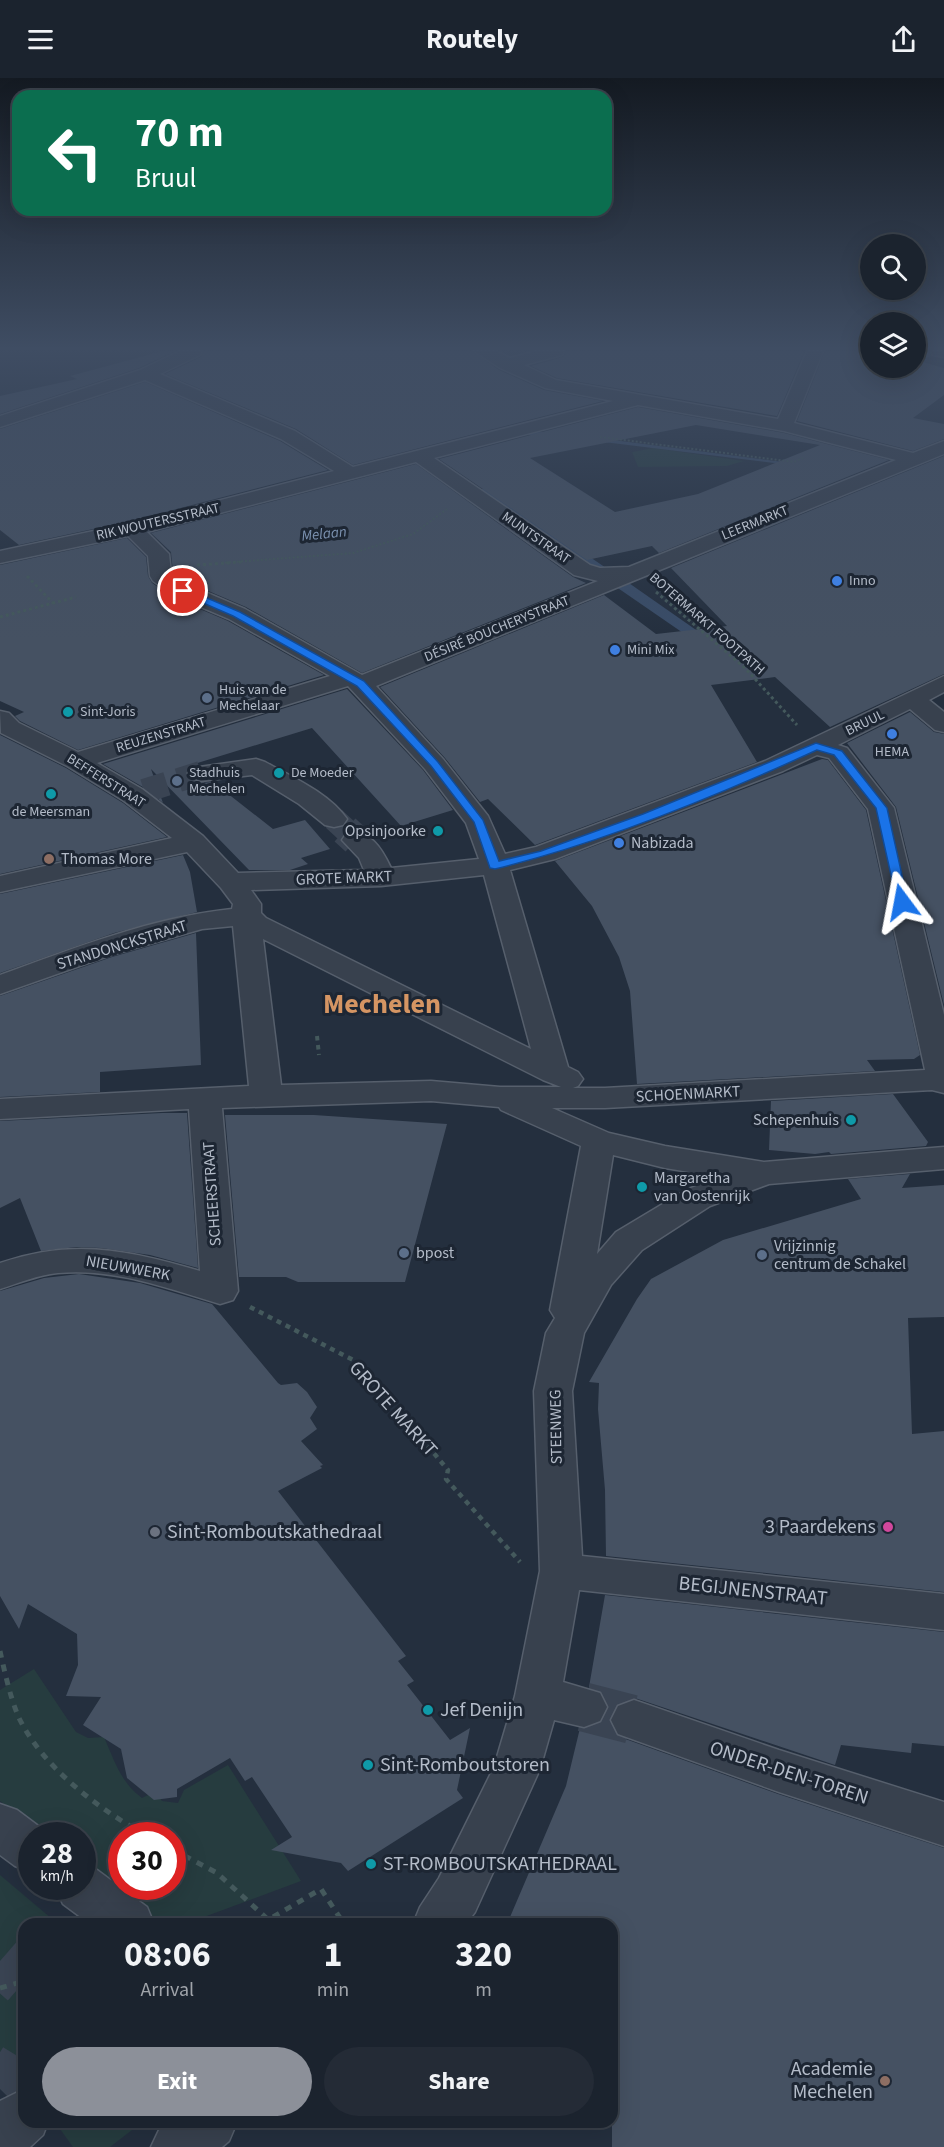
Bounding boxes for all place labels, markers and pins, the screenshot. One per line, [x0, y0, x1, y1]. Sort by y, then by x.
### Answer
pin [157, 565, 208, 616]
place label: Inno [849, 571, 876, 591]
marker: Inno [830, 574, 844, 588]
place label: Mini Mix [627, 640, 675, 660]
marker: Mini Mix [608, 643, 622, 657]
place label: Huis van de Mechelaar [219, 680, 286, 716]
marker: Huis van de Mechelaar [200, 691, 214, 705]
place label: Sint-Joris [80, 702, 136, 722]
marker: Sint-Joris [61, 705, 75, 719]
marker: HEMA [885, 727, 899, 741]
place label: HEMA [875, 742, 910, 762]
place label: Stadhuis Mechelen [189, 763, 245, 799]
place label: De Moeder [291, 763, 354, 783]
marker: De Moeder [272, 766, 286, 780]
marker: Stadhuis Mechelen [170, 774, 184, 788]
marker: de Meersman [44, 787, 58, 801]
place label: de Meersman [12, 802, 90, 822]
place label: Opsinjoorke [345, 820, 426, 842]
marker: Opsinjoorke [431, 824, 445, 838]
place label: Nabizada [631, 832, 694, 854]
marker: Nabizada [612, 836, 626, 850]
place label: Thomas More [61, 848, 152, 870]
marker: Thomas More [42, 852, 56, 866]
place label: Schepenhuis [753, 1109, 839, 1131]
marker: Schepenhuis [844, 1113, 858, 1127]
place label: Margaretha van Oostenrijk [654, 1167, 750, 1207]
marker: Margaretha van Oostenrijk [635, 1180, 649, 1194]
place label: Vrijzinnig centrum de Schakel [774, 1235, 906, 1275]
place label: bpost [416, 1242, 455, 1264]
marker: bpost [397, 1246, 411, 1260]
marker: Vrijzinnig centrum de Schakel [755, 1248, 769, 1262]
place label: 3 Paardekens [765, 1513, 876, 1541]
place label: Sint-Romboutskathedraal [167, 1518, 382, 1546]
marker: 3 Paardekens [881, 1520, 895, 1534]
marker: Sint-Romboutskathedraal [148, 1525, 162, 1539]
place label: Jef Denijn [440, 1696, 523, 1724]
marker: Jef Denijn [421, 1703, 435, 1717]
place label: Sint-Romboutstoren [380, 1751, 550, 1779]
marker: Sint-Romboutstoren [361, 1758, 375, 1772]
place label: ST-ROMBOUTSKATHEDRAAL [383, 1850, 617, 1878]
marker: ST-ROMBOUTSKATHEDRAAL [364, 1857, 378, 1871]
place label: Academie Mechelen [791, 2055, 873, 2106]
marker: Academie Mechelen [878, 2074, 892, 2088]

